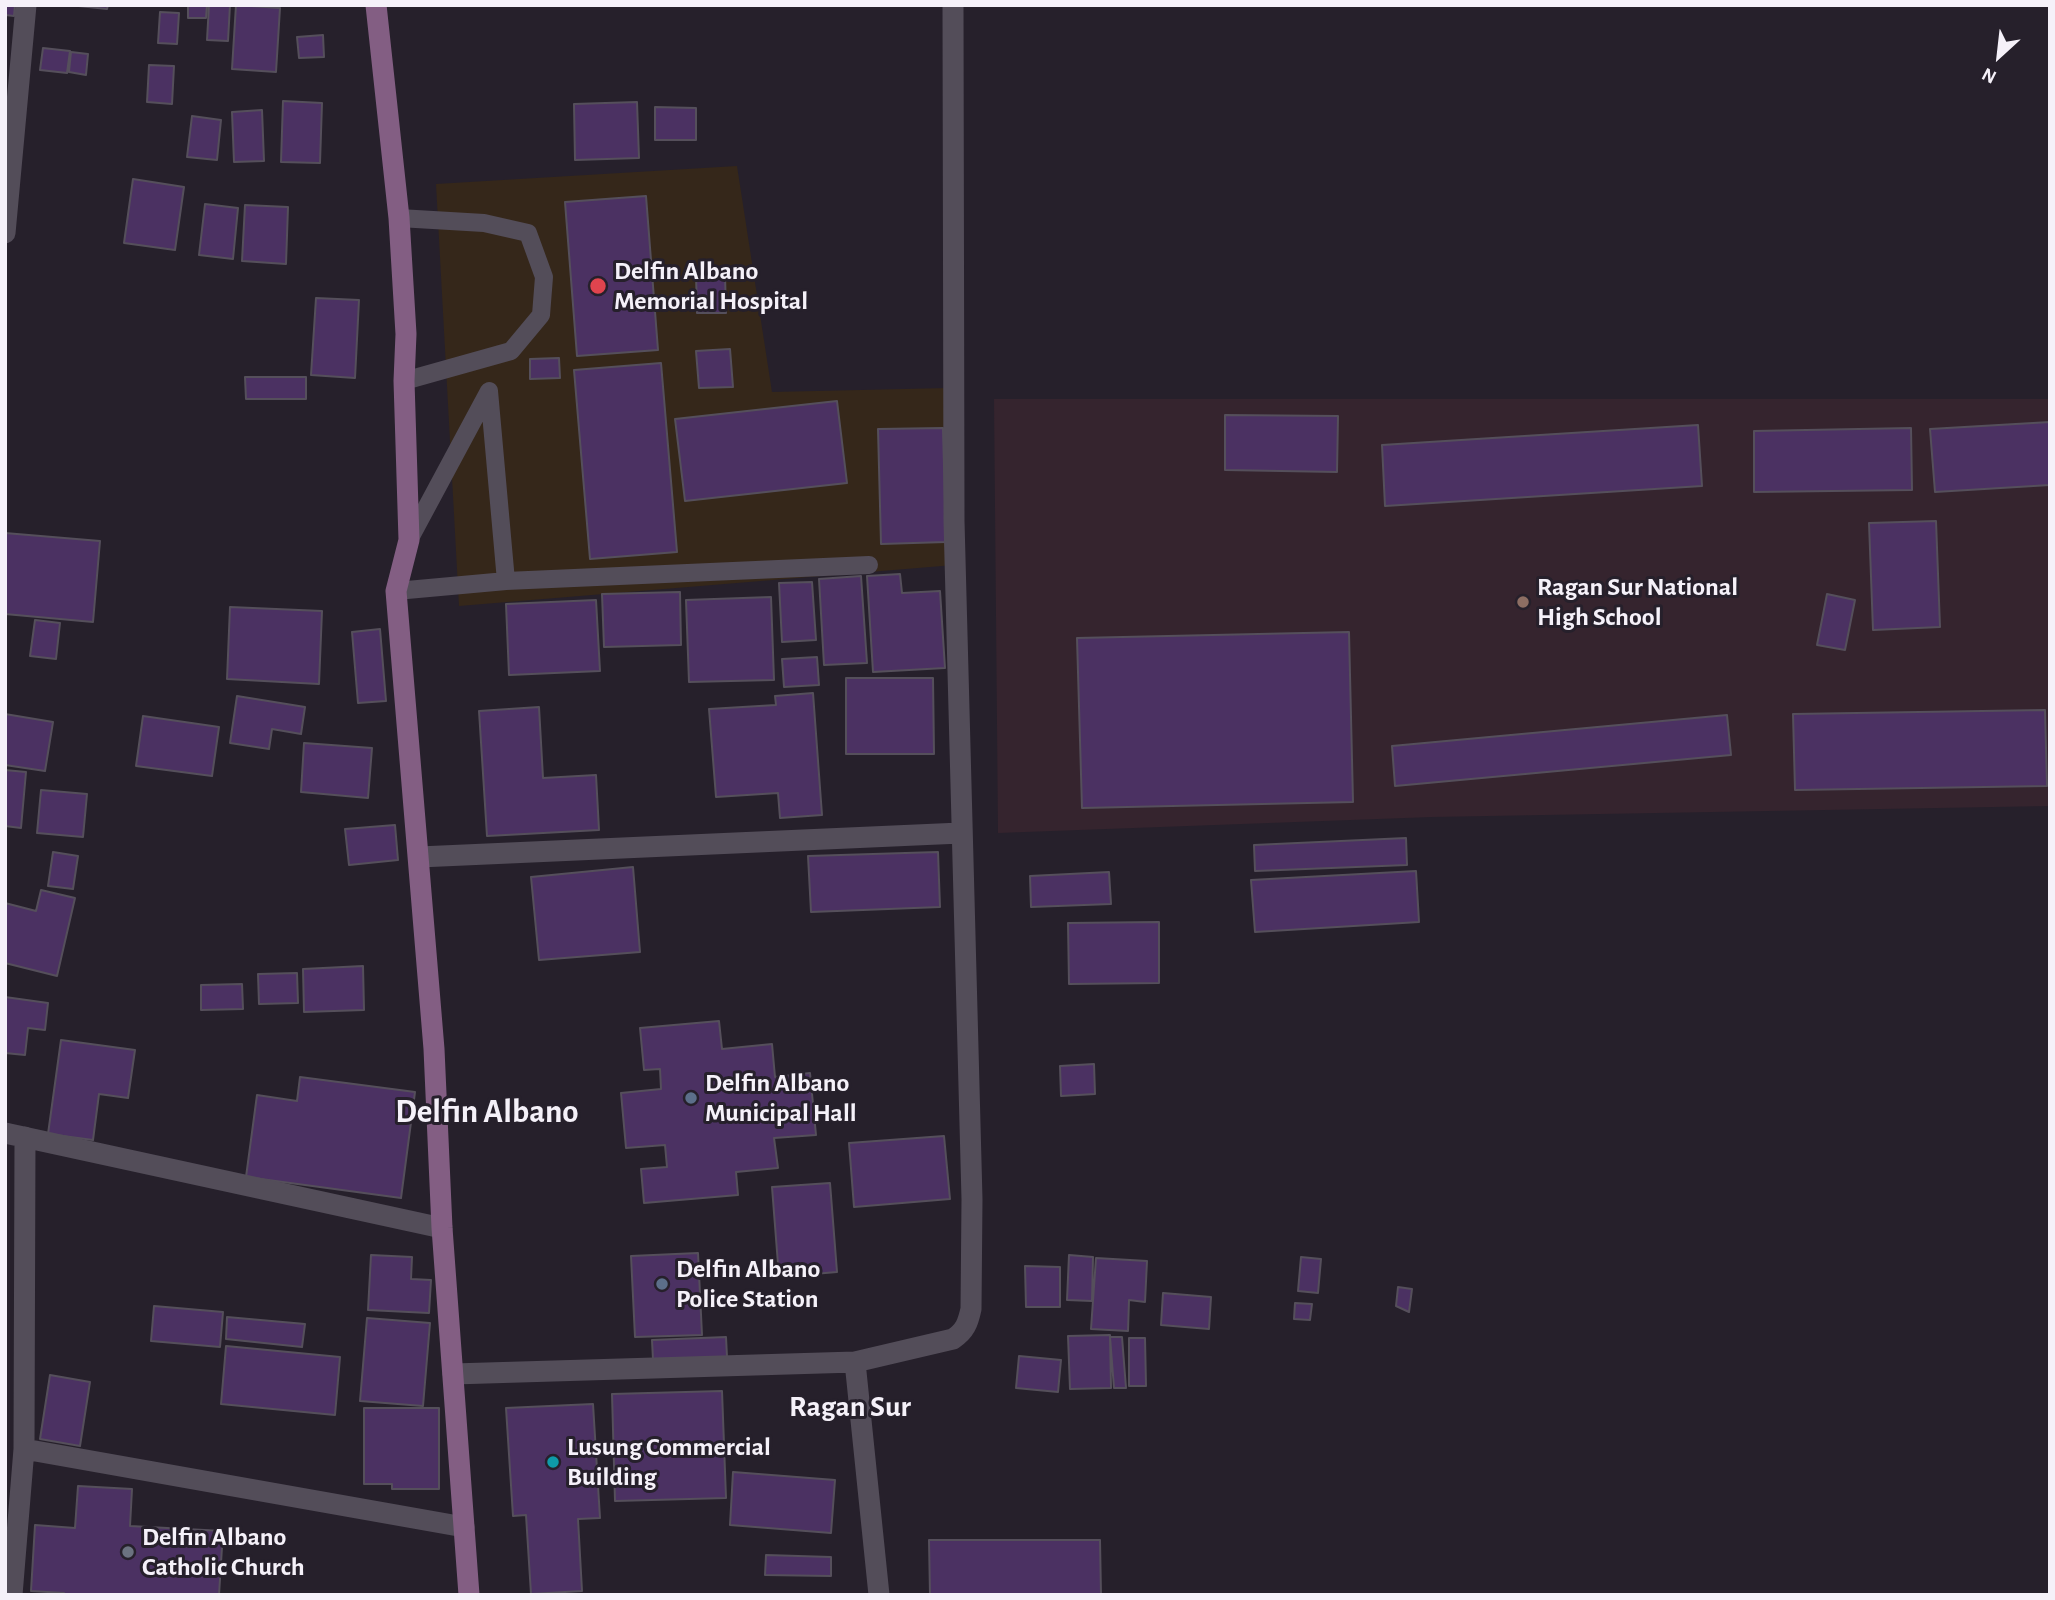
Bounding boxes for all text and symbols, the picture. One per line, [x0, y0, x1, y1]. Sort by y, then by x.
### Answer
north arrow [1964, 21, 2034, 91]
text: N [1979, 64, 1999, 87]
place label: Delfin Albano Memorial Hospital [614, 255, 808, 316]
marker: Delfin Albano Memorial Hospital [588, 276, 608, 296]
place label: Ragan Sur National High School [1537, 571, 1738, 632]
marker: Ragan Sur National High School [1515, 594, 1531, 610]
place label: Delfin Albano Municipal Hall [705, 1067, 857, 1128]
marker: Delfin Albano Municipal Hall [683, 1090, 699, 1106]
district label: Delfin Albano [395, 1092, 579, 1132]
place label: Delfin Albano Police Station [676, 1253, 820, 1314]
marker: Delfin Albano Police Station [654, 1276, 670, 1292]
district label: Ragan Sur [789, 1389, 911, 1425]
place label: Lusung Commercial Building [567, 1431, 771, 1492]
marker: Lusung Commercial Building [545, 1454, 561, 1470]
place label: Delfin Albano Catholic Church [142, 1521, 305, 1582]
marker: Delfin Albano Catholic Church [120, 1544, 136, 1560]

